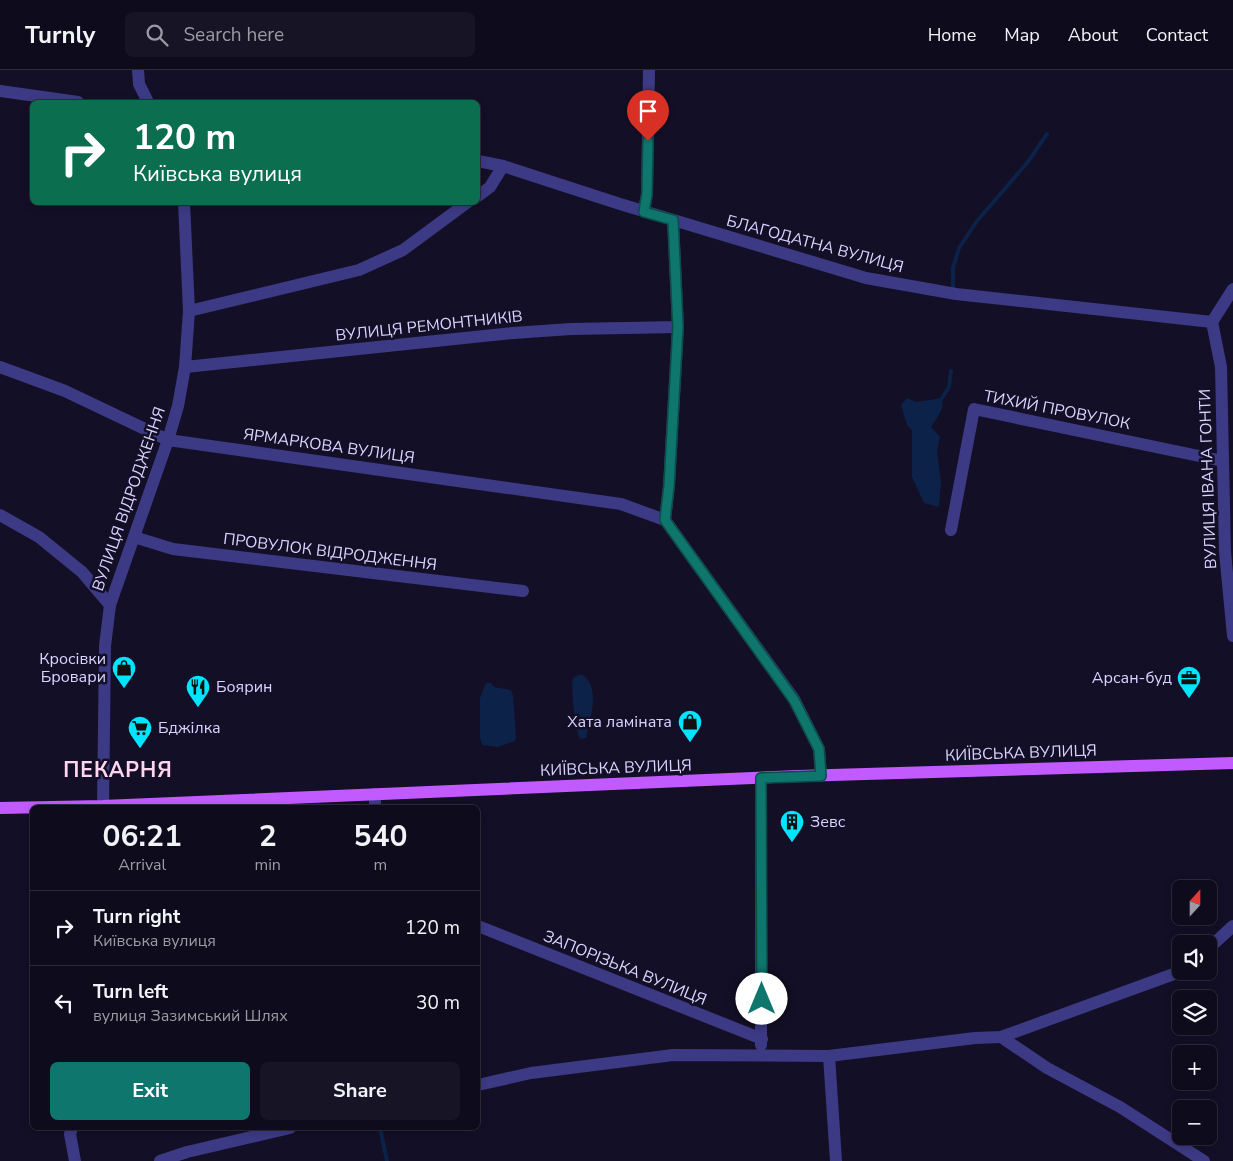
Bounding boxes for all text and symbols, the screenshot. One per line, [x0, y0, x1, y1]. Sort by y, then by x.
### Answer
search box [125, 12, 475, 57]
text: Turnly [25, 19, 95, 51]
icon: search [143, 21, 171, 49]
text: Search here [183, 22, 284, 48]
text: Home [928, 23, 976, 47]
text: Map [1004, 23, 1040, 47]
text: About [1068, 23, 1118, 47]
text: Contact [1146, 23, 1208, 47]
pin [627, 90, 669, 141]
icon: arrive [634, 97, 662, 125]
text: 120 m [133, 114, 236, 161]
icon: right [50, 120, 115, 185]
text: Київська вулиця [133, 159, 302, 189]
street label: БЛАГОДАТНА ВУЛИЦЯ [724, 210, 906, 278]
street label: ВУЛИЦЯ РЕМОНТНИКІВ [334, 305, 524, 347]
street label: ТИХИЙ ПРОВУЛОК [982, 385, 1133, 435]
street label: ВУЛИЦЯ ІВАНА ГОНТИ [1194, 388, 1222, 570]
street label: ВУЛИЦЯ ВІДРОДЖЕННЯ [87, 404, 171, 594]
street label: ЯРМАРКОВА ВУЛИЦЯ [242, 423, 416, 469]
street label: ПРОВУЛОК ВІДРОДЖЕННЯ [222, 528, 438, 576]
place label: Кросівки Бровари [39, 648, 106, 688]
shop icon: Кросівки Бровари [111, 655, 137, 689]
office icon: Арсан-буд [1176, 665, 1202, 699]
place label: Арсан-буд [1092, 667, 1173, 689]
restaurant icon: Боярин [185, 674, 211, 708]
place label: Боярин [216, 676, 272, 698]
shop icon: Хата ламіната [677, 709, 703, 743]
place label: Хата ламіната [567, 711, 672, 733]
supermarket icon: Бджілка [127, 715, 153, 749]
place label: Бджілка [158, 717, 221, 739]
street label: КИЇВСЬКА ВУЛИЦЯ [945, 739, 1097, 767]
street label: КИЇВСЬКА ВУЛИЦЯ [540, 754, 692, 782]
district label: ПЕКАРНЯ [63, 756, 173, 784]
building icon: Зевс [779, 809, 805, 843]
place label: Зевс [810, 811, 846, 833]
text: 06:21 [103, 816, 182, 857]
text: 2 [259, 816, 277, 857]
text: 540 [353, 816, 407, 857]
text: Arrival [118, 854, 166, 876]
text: min [254, 854, 281, 876]
text: m [374, 854, 387, 876]
north arrow [1172, 880, 1218, 925]
map controls [1172, 880, 1217, 1145]
text: Turn right [93, 904, 180, 930]
icon: right [50, 914, 78, 942]
text: 120 m [405, 915, 460, 941]
street label: ЗАПОРІЗЬКА ВУЛИЦЯ [540, 925, 710, 1011]
text: Київська вулиця [93, 930, 216, 952]
button: sound [1172, 935, 1217, 980]
position arrow [735, 972, 787, 1024]
text: Turn left [93, 979, 168, 1005]
icon: left [50, 989, 78, 1017]
text: 30 m [416, 990, 460, 1016]
button: layers [1172, 990, 1217, 1035]
text: вулиця Зазимський Шлях [93, 1005, 288, 1027]
button: + [1172, 1045, 1217, 1090]
button: Exit [50, 1062, 250, 1120]
button: Share [260, 1062, 460, 1120]
button: − [1172, 1100, 1217, 1145]

